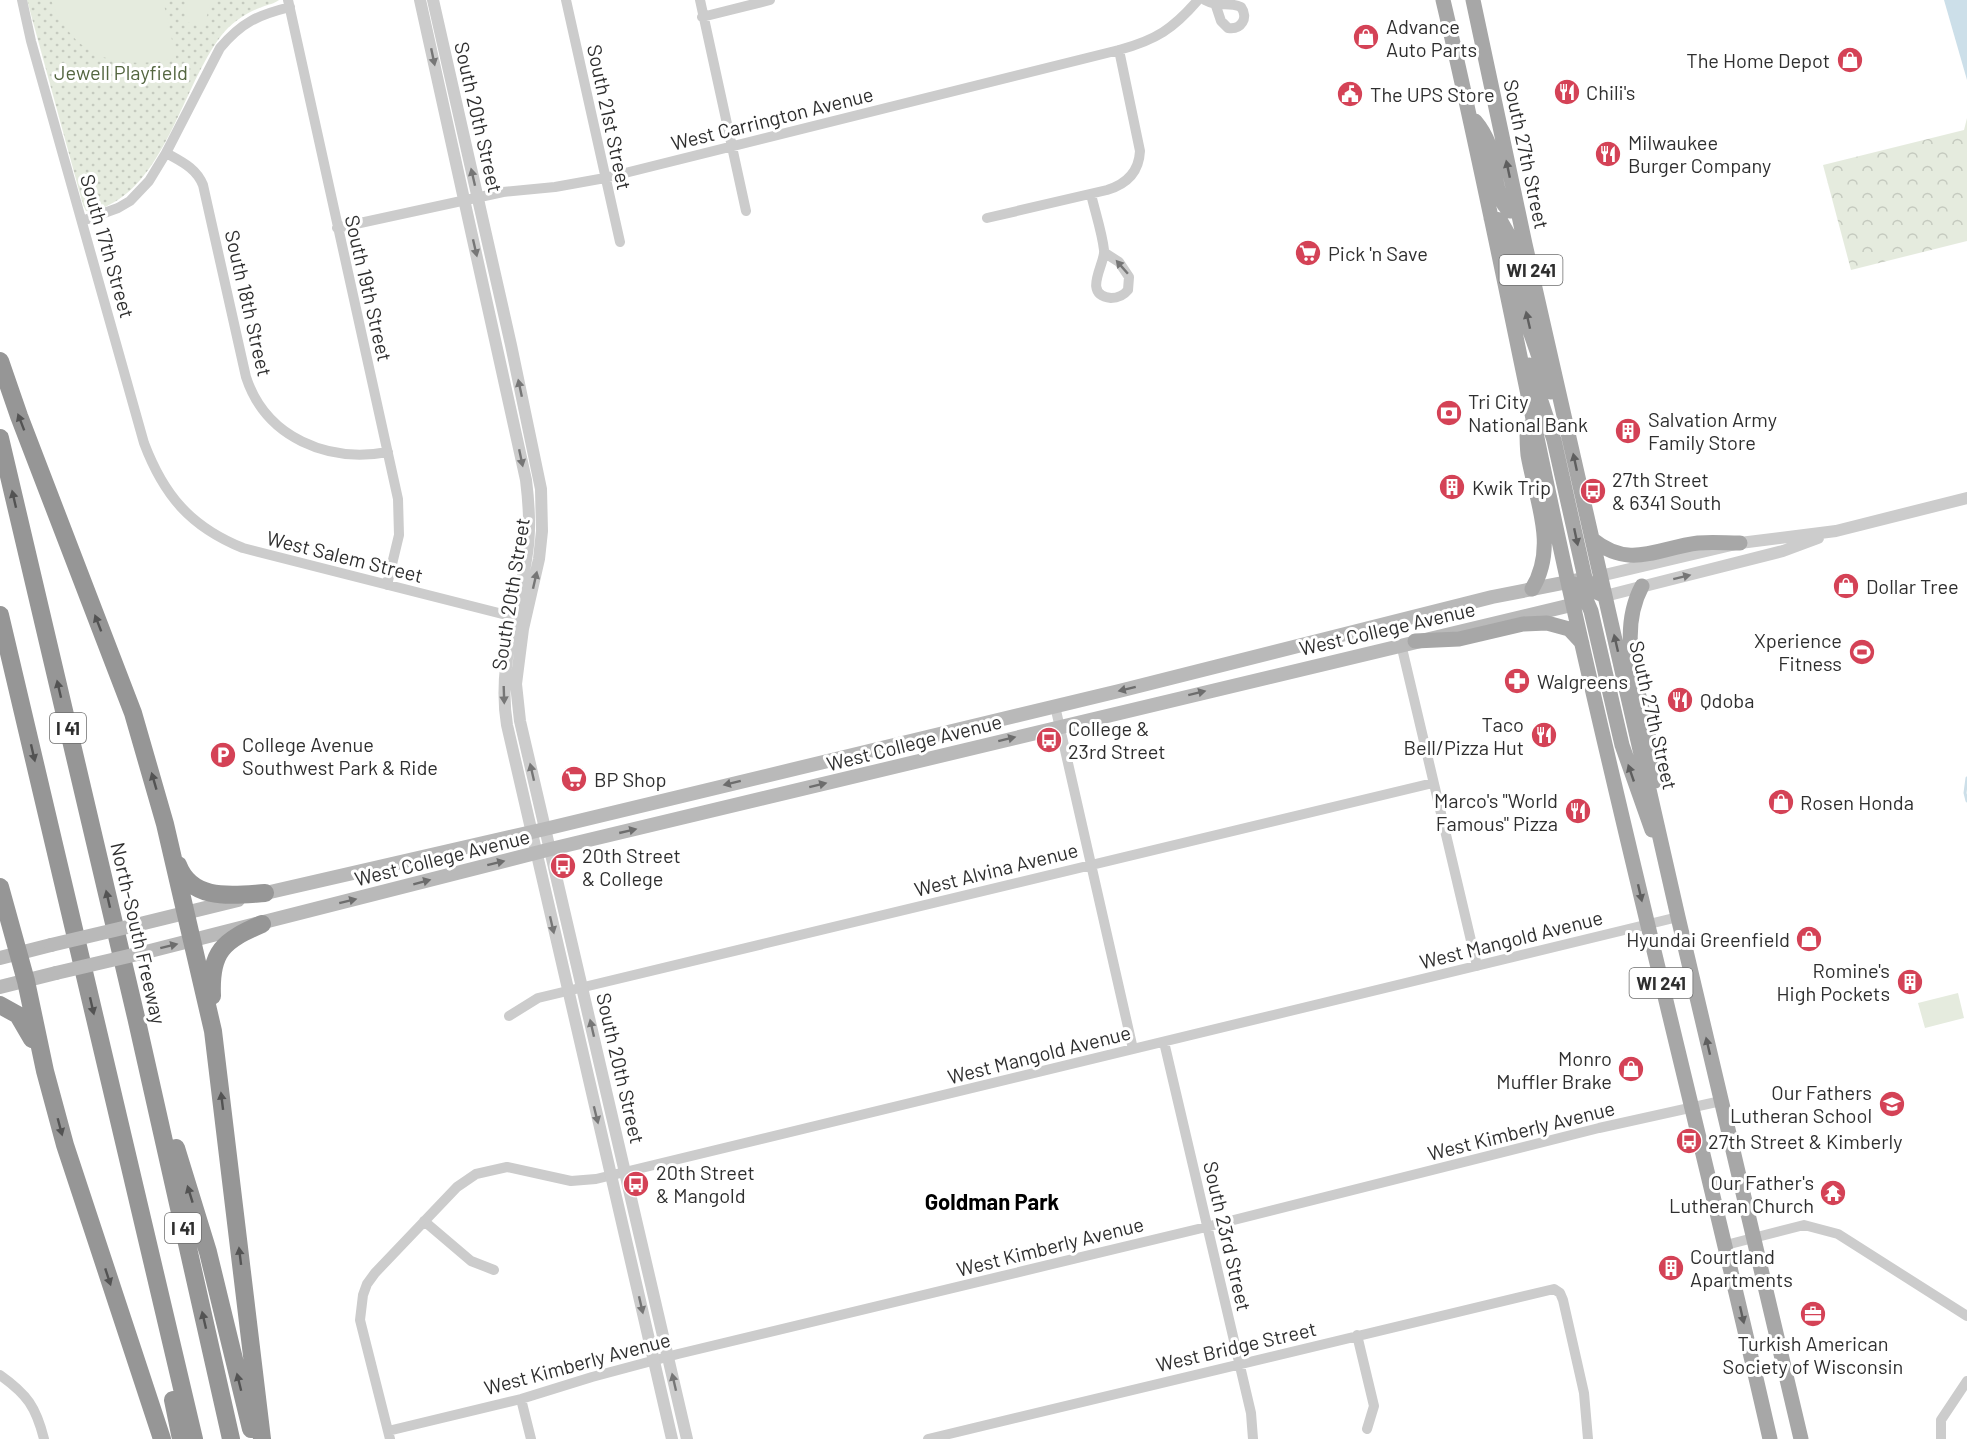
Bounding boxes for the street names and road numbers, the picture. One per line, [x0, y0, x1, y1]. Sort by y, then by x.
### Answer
street label: South 20th Street [450, 39, 508, 195]
street label: South 21st Street [583, 42, 637, 192]
street label: South 27th Street [1499, 77, 1555, 231]
street label: West Carrington Avenue [668, 81, 876, 155]
street label: South 17th Street [76, 171, 140, 321]
street label: South 19th Street [340, 212, 398, 364]
street label: South 18th Street [220, 227, 278, 379]
road number: WI 241 [1500, 255, 1562, 285]
street label: South 20th Street [486, 516, 534, 672]
street label: West Salem Street [264, 525, 426, 587]
street label: West College Avenue [1297, 596, 1477, 660]
street label: South 27th Street [1625, 638, 1683, 792]
street label: West College Avenue [824, 709, 1004, 775]
road number: I 41 [50, 713, 86, 743]
street label: West College Avenue [352, 824, 532, 890]
street label: West Alvina Avenue [912, 837, 1080, 901]
street label: North-South Freeway [106, 840, 172, 1026]
street label: West Mangold Avenue [1417, 905, 1605, 973]
road number: WI 241 [1630, 968, 1692, 998]
street label: South 20th Street [592, 990, 650, 1146]
street label: West Mangold Avenue [945, 1020, 1133, 1088]
street label: West Kimberly Avenue [1425, 1095, 1617, 1165]
street label: South 23rd Street [1199, 1159, 1257, 1313]
street label: West Kimberly Avenue [954, 1211, 1146, 1281]
road number: I 41 [165, 1213, 201, 1243]
street label: West Bridge Street [1154, 1316, 1318, 1376]
street label: West Kimberly Avenue [481, 1327, 673, 1399]

